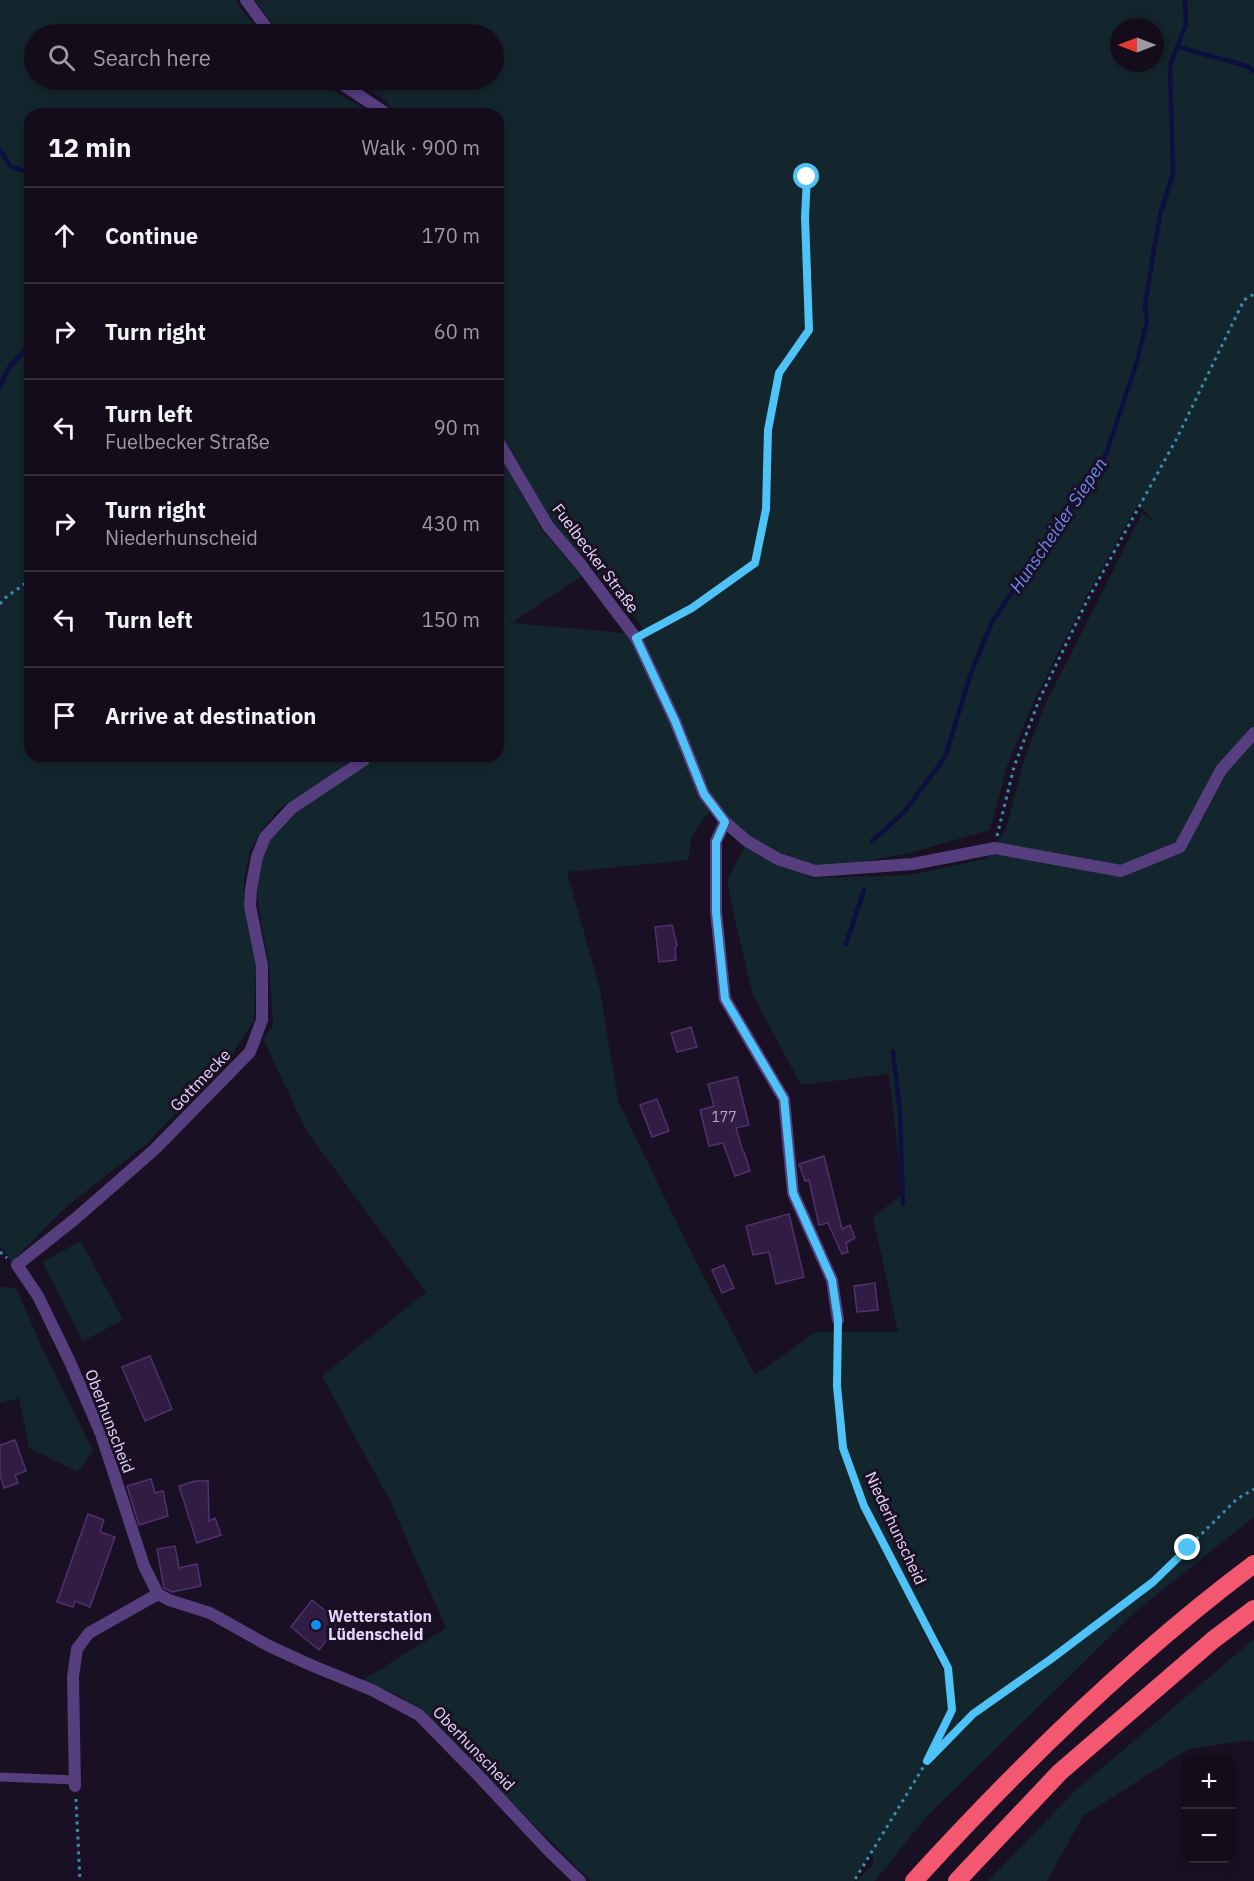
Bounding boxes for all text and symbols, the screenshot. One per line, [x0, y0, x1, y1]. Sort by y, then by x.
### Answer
north arrow [1110, 18, 1164, 72]
search box [24, 24, 504, 90]
icon: search [45, 41, 78, 74]
text: Search here [93, 43, 211, 72]
text: 12 min [48, 130, 132, 164]
text: Walk · 900 m [362, 134, 480, 161]
route start [793, 163, 819, 189]
icon: ahead [48, 219, 81, 252]
text: Continue [105, 221, 198, 250]
text: 170 m [422, 222, 480, 249]
icon: right [48, 315, 81, 348]
text: Turn right [105, 317, 206, 346]
text: 60 m [434, 318, 480, 345]
text: Turn left [105, 399, 193, 428]
icon: left [48, 411, 81, 444]
text: 90 m [434, 414, 480, 441]
text: Fuelbecker Straße [105, 428, 270, 455]
water label: Hunscheider Siepen [1004, 453, 1112, 597]
text: Turn right [105, 495, 206, 524]
street label: Fuelbecker Straße [548, 499, 644, 617]
icon: right [48, 507, 81, 540]
text: 430 m [422, 510, 480, 537]
text: Niederhunscheid [105, 524, 258, 551]
icon: left [48, 603, 81, 636]
text: Turn left [105, 605, 193, 634]
text: 150 m [422, 606, 480, 633]
icon: arrive [48, 699, 81, 732]
text: Arrive at destination [105, 701, 316, 730]
street label: Gottmecke [165, 1045, 235, 1115]
house number: 177 [711, 1108, 737, 1126]
street label: Oberhunscheid [81, 1366, 139, 1476]
street label: Niederhunscheid [861, 1468, 931, 1588]
route end [1174, 1534, 1200, 1560]
place label: Wetterstation Lüdenscheid [328, 1606, 432, 1644]
marker: Wetterstation Lüdenscheid [309, 1618, 323, 1632]
street label: Oberhunscheid [429, 1702, 519, 1794]
map controls [1182, 1755, 1236, 1863]
button: + [1182, 1755, 1236, 1809]
button: − [1182, 1809, 1236, 1863]

